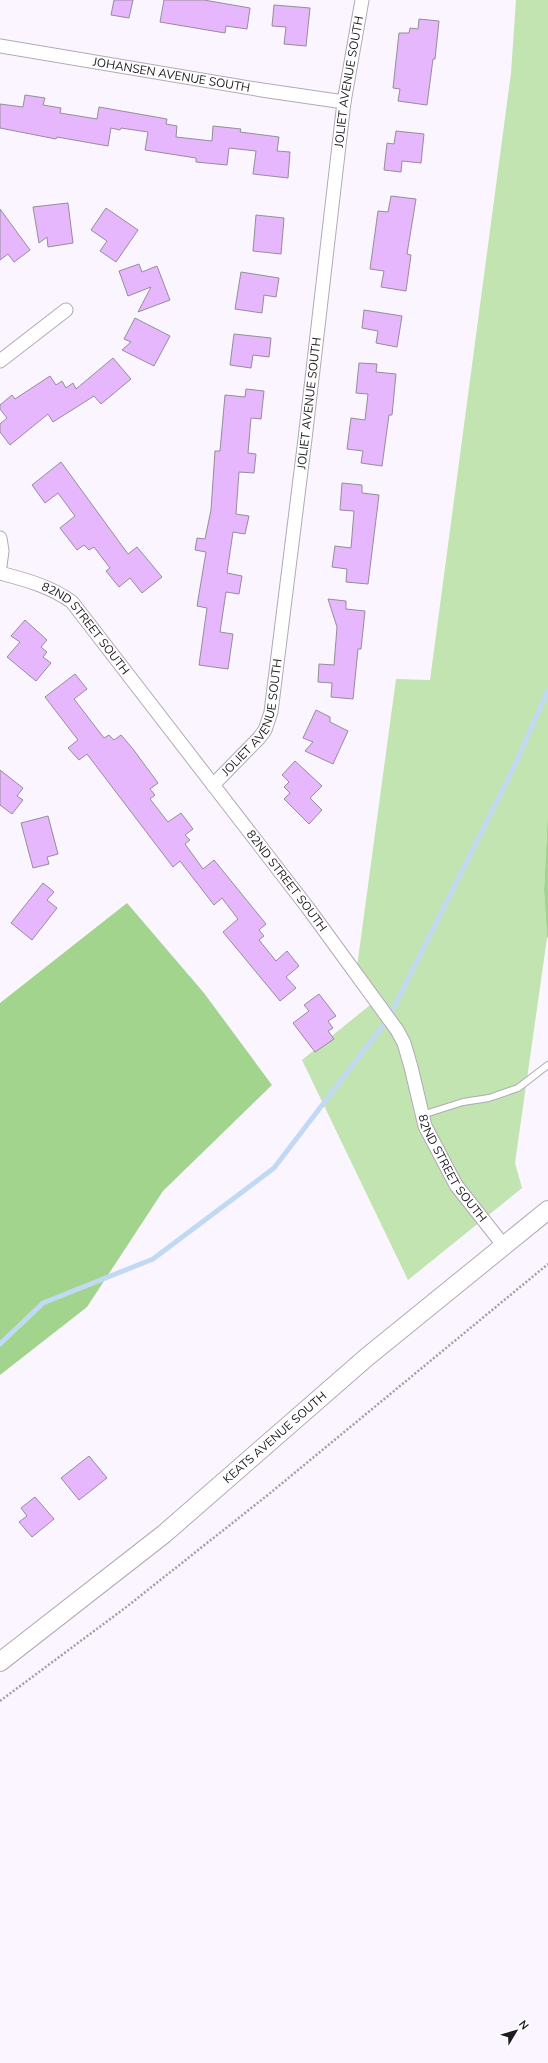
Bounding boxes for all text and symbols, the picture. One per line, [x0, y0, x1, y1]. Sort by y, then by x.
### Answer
street label: JOLIET AVENUE SOUTH [331, 15, 367, 149]
street label: JOHANSEN AVENUE SOUTH [91, 54, 251, 96]
street label: JOLIET AVENUE SOUTH [293, 336, 325, 471]
street label: 82ND STREET SOUTH [39, 578, 133, 678]
street label: JOLIET AVENUE SOUTH [218, 658, 286, 780]
street label: 82ND STREET SOUTH [243, 827, 331, 935]
street label: 82ND STREET SOUTH [414, 1113, 490, 1226]
street label: KEATS AVENUE SOUTH [220, 1388, 330, 1487]
north arrow [496, 2011, 536, 2051]
text: N [515, 2017, 532, 2033]

